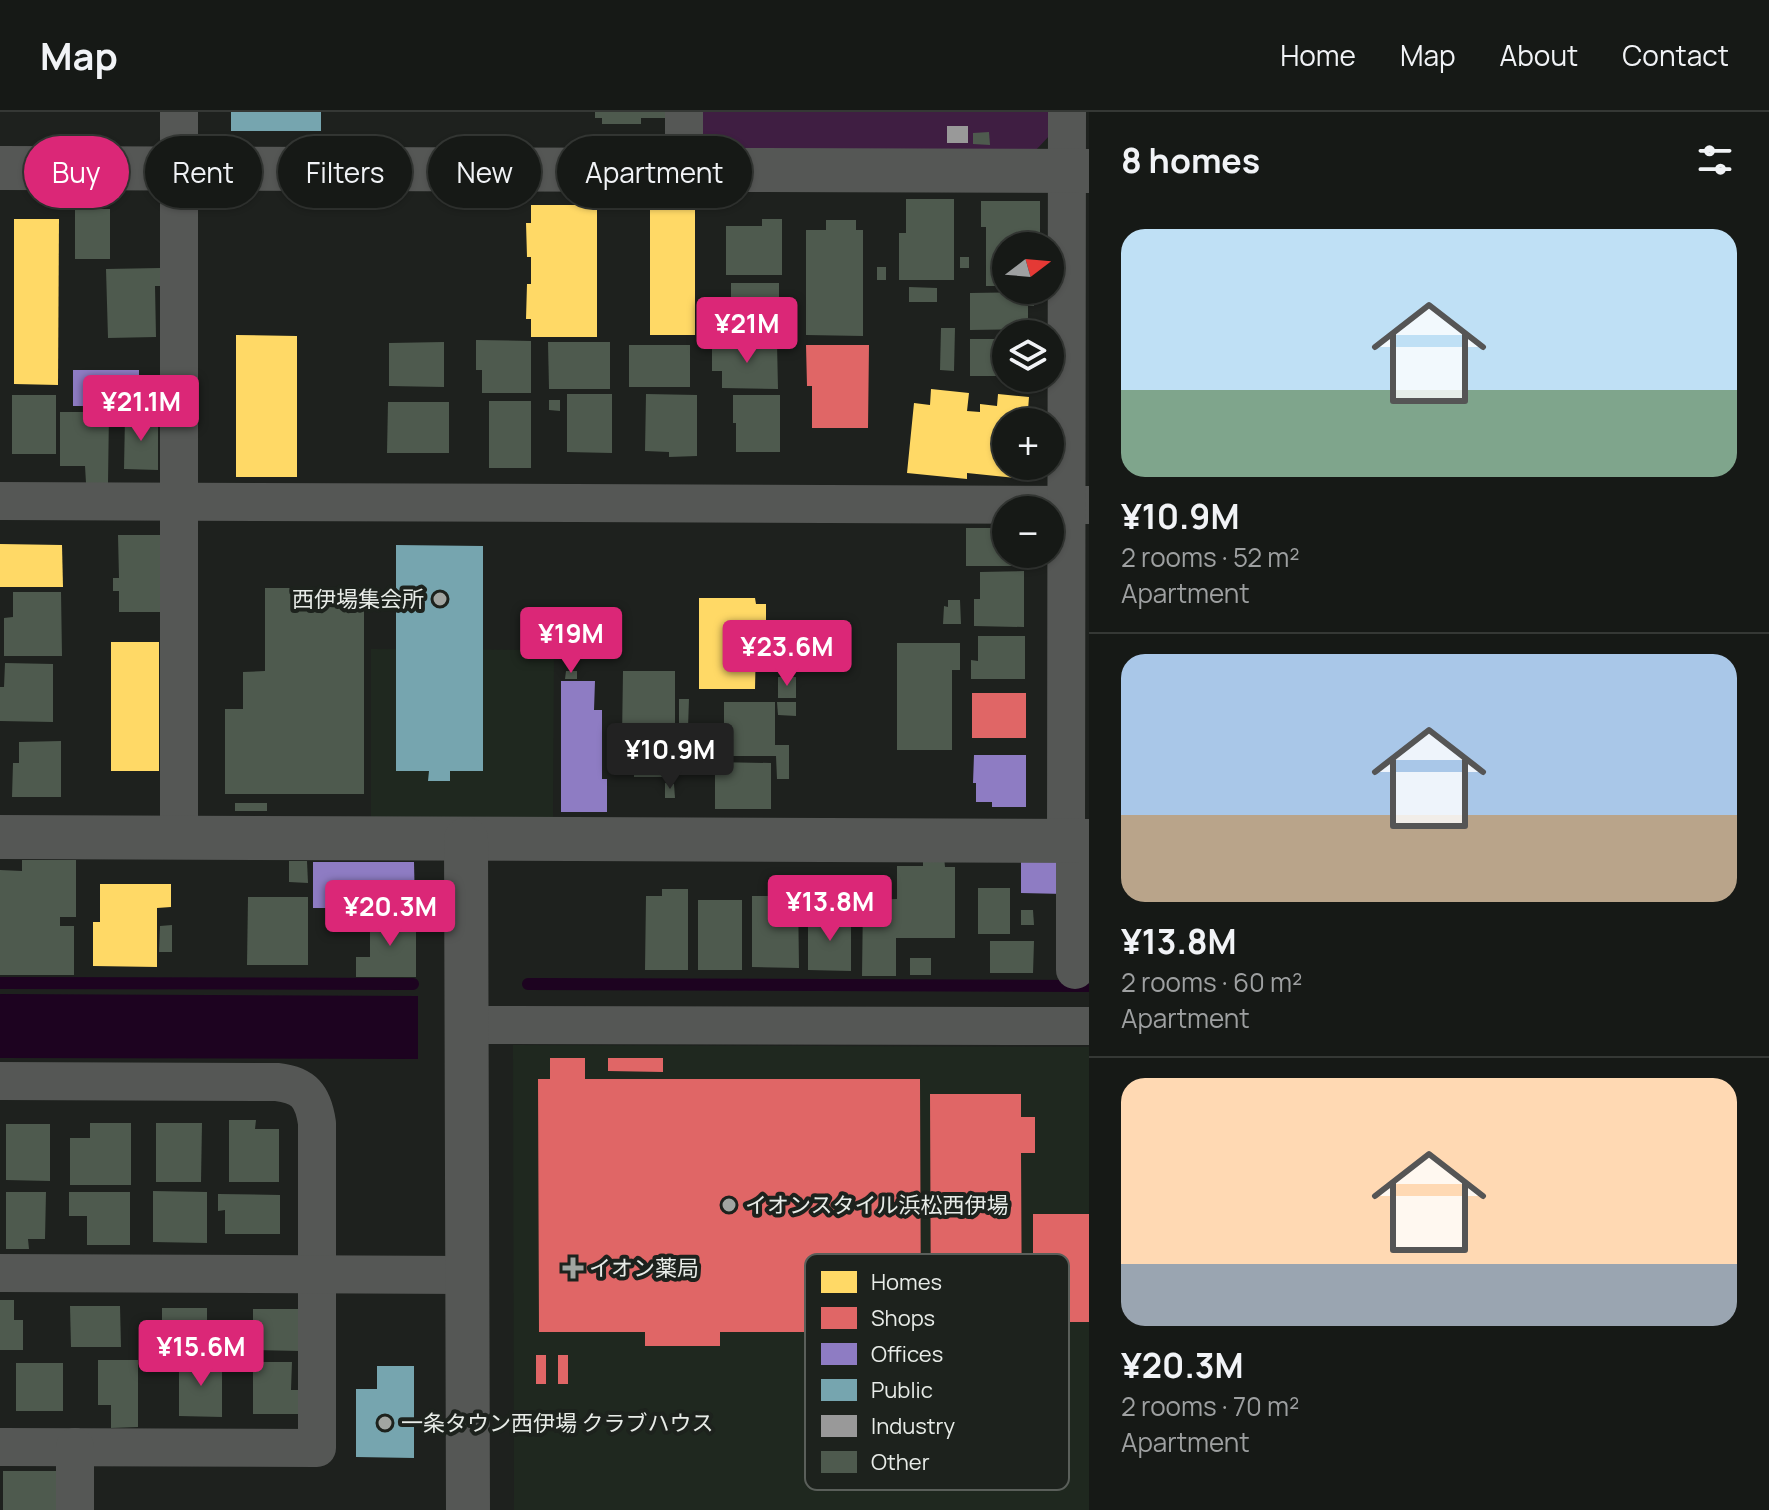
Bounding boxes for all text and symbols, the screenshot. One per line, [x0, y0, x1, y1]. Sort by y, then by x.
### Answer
text: Map [40, 29, 118, 81]
text: Home [1280, 36, 1356, 74]
text: Map [1400, 36, 1456, 74]
text: About [1500, 36, 1578, 74]
text: Contact [1622, 36, 1729, 74]
chip: Buy [24, 136, 129, 208]
chip: Rent [145, 136, 262, 208]
chip: Filters [278, 136, 412, 208]
chip: New [428, 136, 541, 208]
chip: Apartment [557, 136, 752, 208]
text: 8 homes [1121, 137, 1260, 183]
icon: filters [1693, 138, 1737, 182]
north arrow [992, 232, 1064, 304]
map controls [992, 232, 1064, 568]
icon: home [1357, 281, 1501, 425]
pin: ¥21M [700, 297, 794, 365]
text: ¥21M [714, 305, 780, 341]
button: layers [992, 320, 1064, 392]
pin: ¥21.1M [76, 375, 206, 443]
text: ¥21.1M [101, 383, 181, 419]
button: + [992, 408, 1064, 480]
text: ¥10.9M [1121, 493, 1240, 539]
button: − [992, 496, 1064, 568]
text: 2 rooms · 52 m² [1121, 539, 1300, 575]
text: Apartment [1121, 575, 1250, 611]
place label: 西伊場集会所 [292, 584, 424, 614]
marker: 西伊場集会所 [431, 590, 449, 608]
pin: ¥19M [524, 607, 618, 675]
text: ¥19M [538, 615, 604, 651]
pin: ¥23.6M [722, 620, 852, 688]
text: ¥23.6M [741, 628, 833, 664]
icon: home [1357, 706, 1501, 850]
pin: ¥10.9M [605, 723, 735, 791]
text: ¥10.9M [625, 731, 715, 767]
pin: ¥13.8M [765, 875, 895, 943]
pin: ¥20.3M [325, 880, 455, 948]
text: ¥13.8M [786, 883, 874, 919]
text: ¥20.3M [343, 888, 437, 924]
text: ¥13.8M [1121, 918, 1237, 964]
text: 2 rooms · 60 m² [1121, 964, 1303, 1000]
text: Apartment [1121, 1000, 1250, 1036]
icon: home [1357, 1130, 1501, 1274]
place label: イオンスタイル浜松西伊場 [745, 1190, 1009, 1220]
marker: イオンスタイル浜松西伊場 [720, 1196, 738, 1214]
place label: イオン薬局 [589, 1253, 699, 1283]
legend [805, 1254, 1069, 1490]
marker: イオン薬局 [564, 1259, 582, 1277]
text: Homes [871, 1267, 942, 1297]
text: Shops [871, 1303, 935, 1333]
pin: ¥15.6M [136, 1320, 266, 1388]
text: ¥15.6M [157, 1328, 245, 1364]
text: Offices [871, 1339, 943, 1369]
text: ¥20.3M [1121, 1342, 1244, 1388]
text: Public [871, 1375, 933, 1405]
text: 2 rooms · 70 m² [1121, 1388, 1299, 1424]
place label: 一条タウン西伊場 クラブハウス [401, 1408, 713, 1438]
text: Industry [871, 1411, 955, 1441]
marker: 一条タウン西伊場 クラブハウス [376, 1414, 394, 1432]
text: Apartment [1121, 1424, 1250, 1460]
text: Other [871, 1447, 930, 1477]

